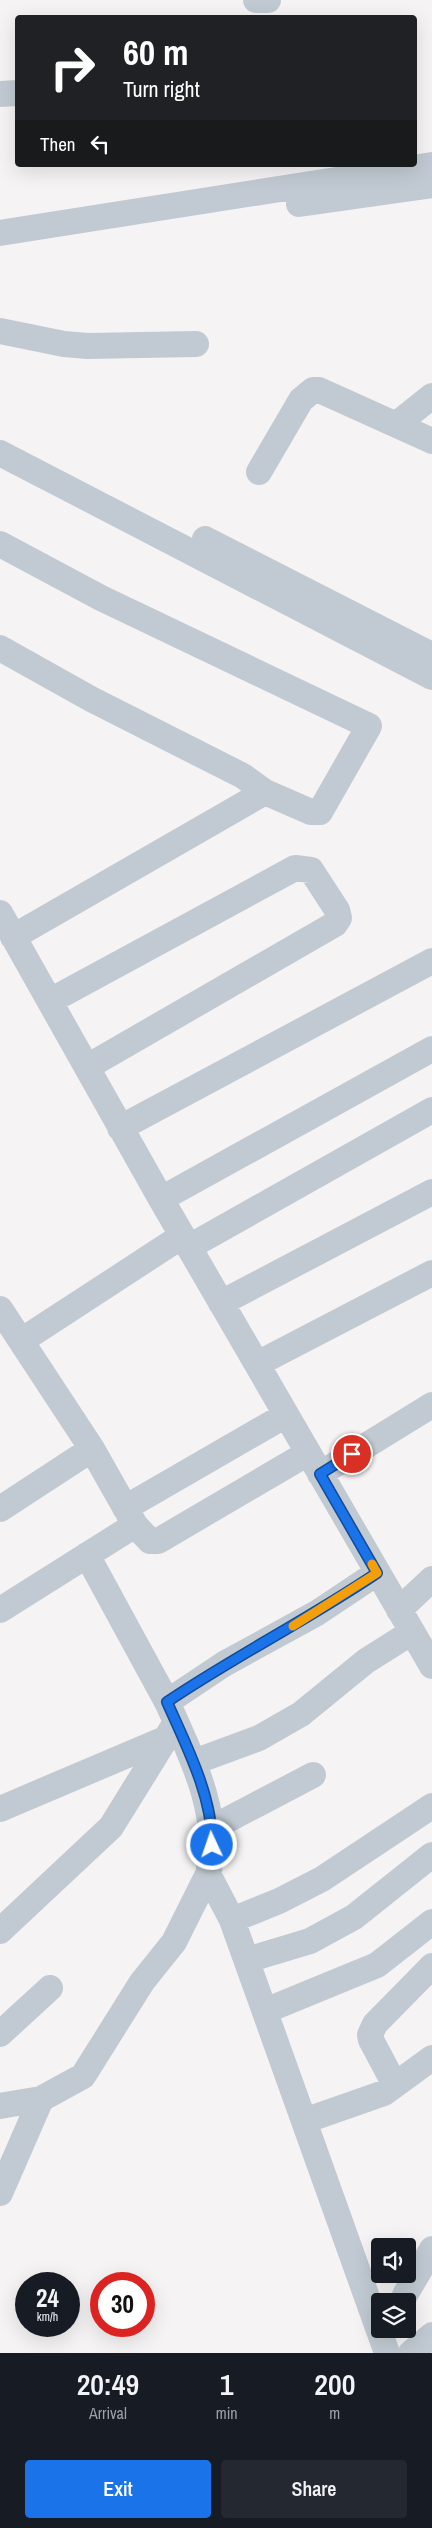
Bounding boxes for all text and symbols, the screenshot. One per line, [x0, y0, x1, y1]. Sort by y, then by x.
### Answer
text: 60 m [123, 29, 188, 76]
icon: right [40, 35, 105, 100]
text: Turn right [123, 74, 200, 104]
icon: left [86, 130, 114, 158]
text: Then [40, 131, 76, 157]
pin [331, 1433, 373, 1475]
icon: arrive [338, 1440, 366, 1468]
position arrow [185, 1818, 237, 1870]
map controls [371, 2238, 416, 2338]
button: sound [371, 2238, 416, 2283]
speed limit sign: 30 [90, 2272, 155, 2337]
text: 24 [36, 2281, 59, 2315]
button: layers [371, 2293, 416, 2338]
text: km/h [37, 2309, 58, 2325]
text: 20:49 [77, 2364, 139, 2404]
text: 1 [220, 2364, 234, 2404]
text: 200 [314, 2364, 355, 2404]
text: Arrival [89, 2402, 127, 2424]
text: min [216, 2402, 238, 2424]
text: m [329, 2402, 340, 2424]
button: Exit [25, 2460, 211, 2518]
button: Share [221, 2460, 407, 2518]

